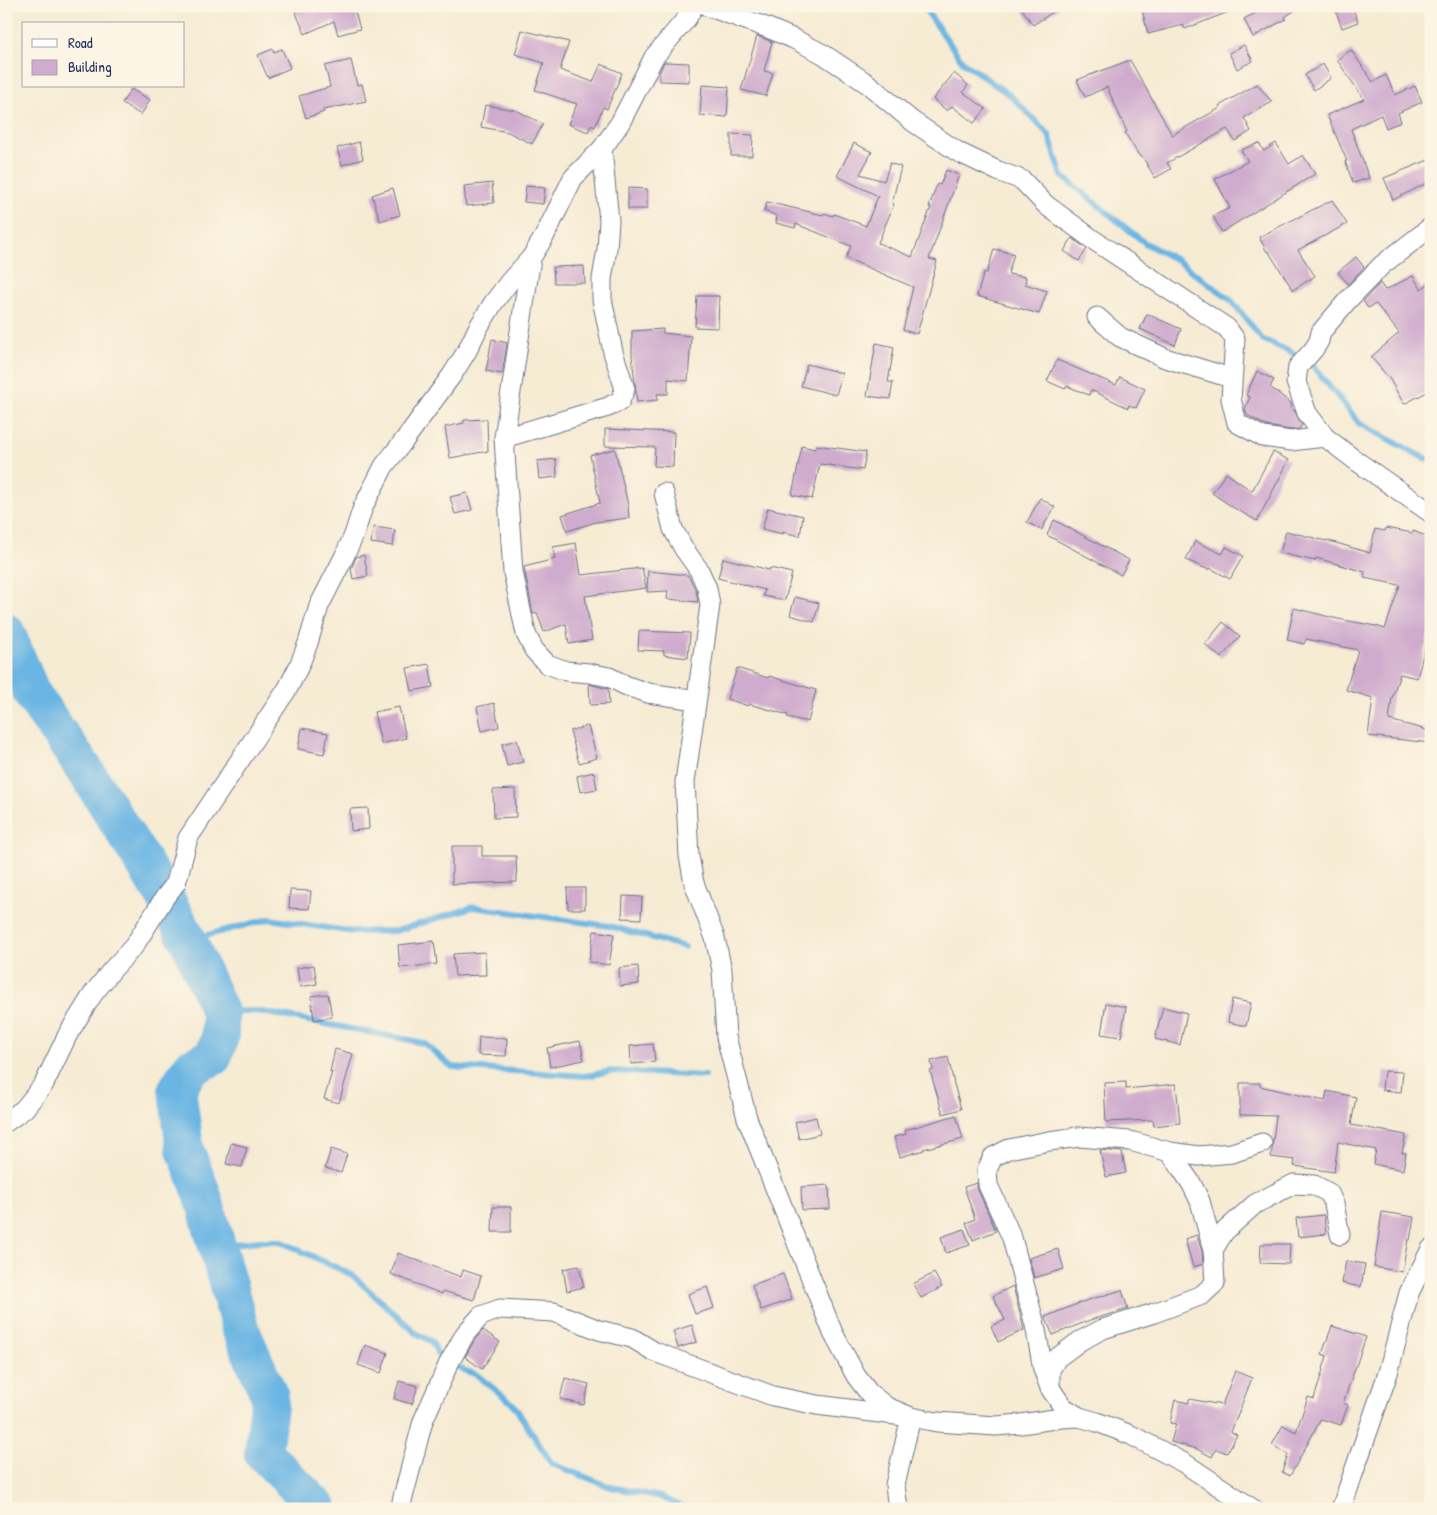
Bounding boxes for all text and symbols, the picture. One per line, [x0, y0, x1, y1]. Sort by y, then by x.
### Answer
legend [22, 22, 185, 88]
text: Road [68, 32, 93, 53]
text: Building [68, 56, 112, 77]

